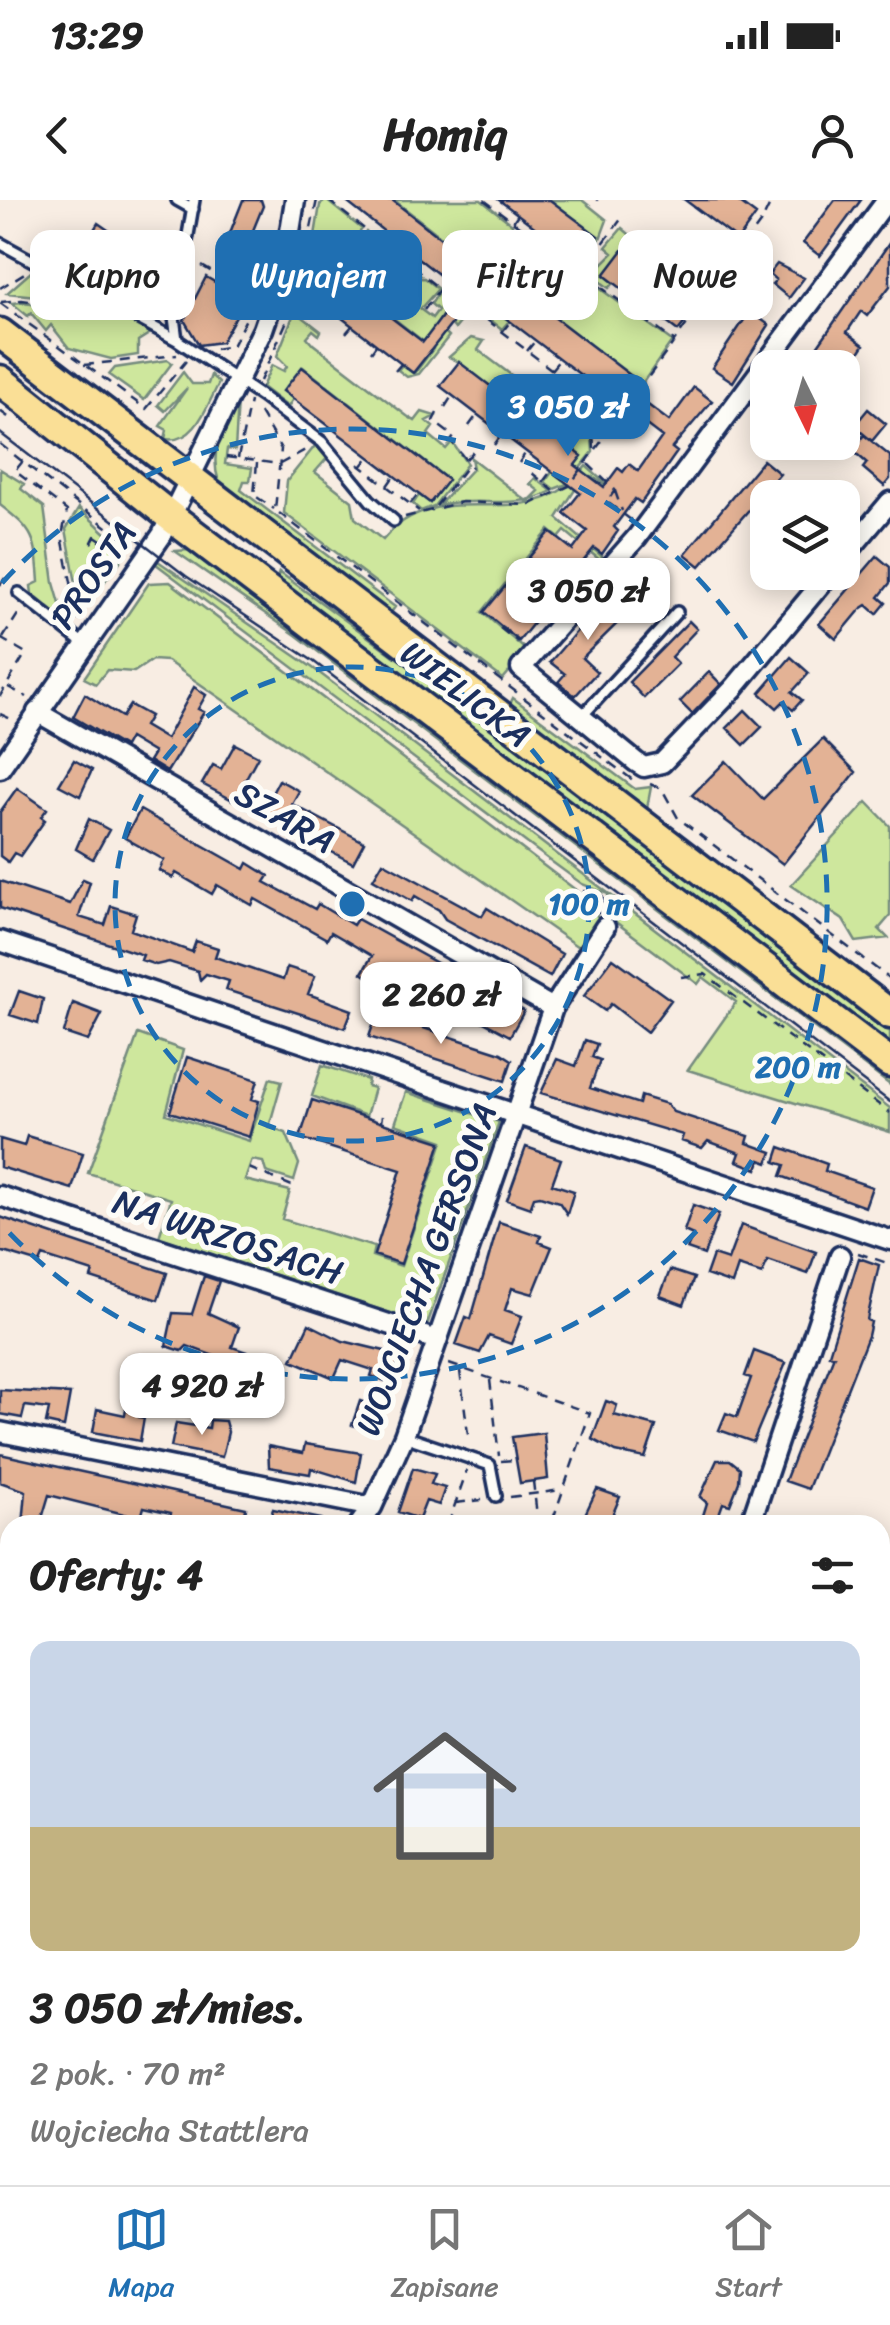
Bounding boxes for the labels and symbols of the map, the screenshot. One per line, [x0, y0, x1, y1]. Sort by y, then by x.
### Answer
north arrow [750, 350, 860, 460]
pin: 3 050 zł [465, 374, 671, 459]
street label: PROSTA [33, 507, 153, 643]
pin: 3 050 zł [485, 558, 691, 643]
street label: WIELICKA [386, 623, 546, 765]
street label: SZARA [222, 763, 348, 871]
text: 100 m [548, 877, 630, 931]
centre of rings [334, 886, 370, 922]
pin: 2 260 zł [338, 962, 544, 1047]
text: 200 m [755, 1040, 841, 1094]
street label: WOJCIECHA GERSONA [337, 1094, 515, 1444]
street label: NA WRZOSACH [105, 1171, 351, 1303]
pin: 4 920 zł [99, 1353, 305, 1438]

